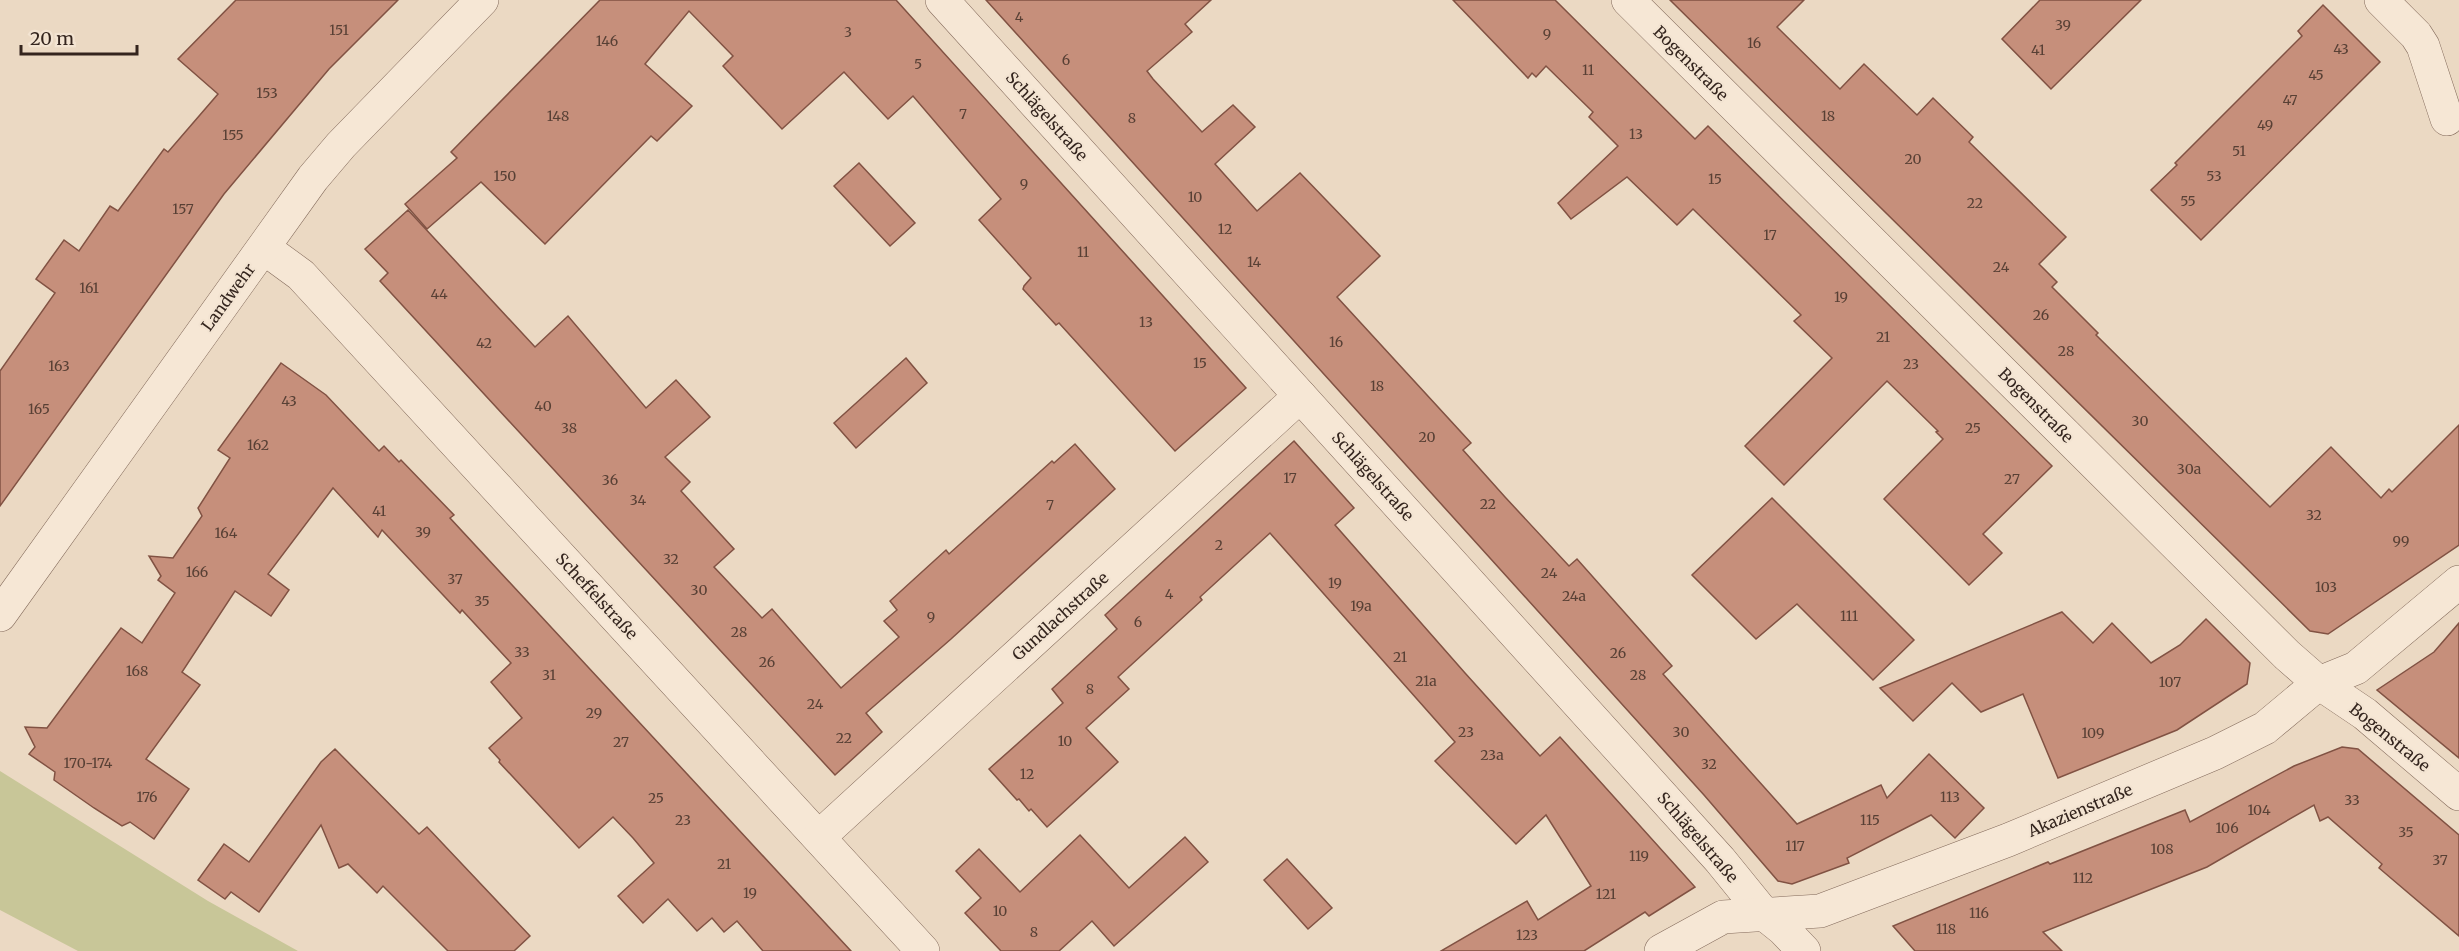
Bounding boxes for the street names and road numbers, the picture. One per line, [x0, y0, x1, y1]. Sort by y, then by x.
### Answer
street label: Bogenstraße [1649, 21, 1733, 105]
street label: Schlägelstraße [1002, 67, 1092, 165]
street label: Landwehr [197, 259, 259, 335]
street label: Bogenstraße [1994, 363, 2078, 447]
street label: Schlägelstraße [1328, 427, 1418, 525]
street label: Scheffelstraße [552, 549, 642, 643]
street label: Gundlachstraße [1008, 568, 1112, 664]
street label: Bogenstraße [2346, 698, 2434, 776]
street label: Akazienstraße [2024, 779, 2135, 841]
street label: Schlägelstraße [1653, 788, 1743, 886]

